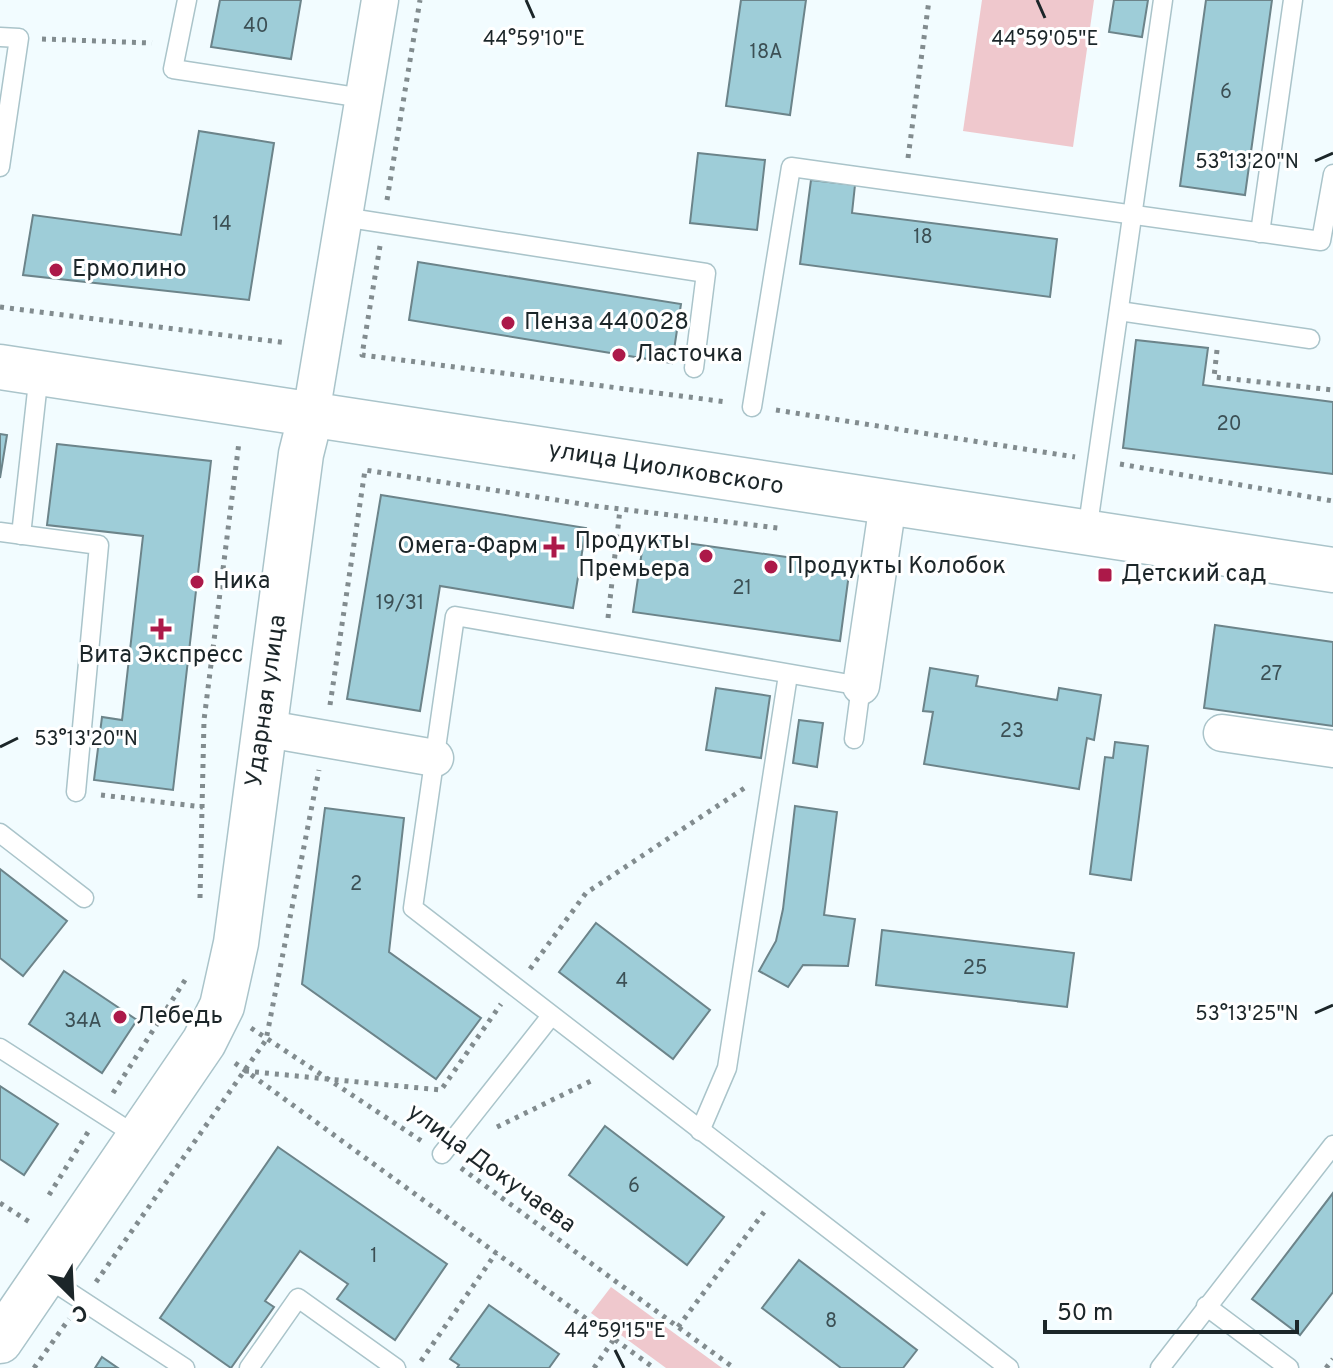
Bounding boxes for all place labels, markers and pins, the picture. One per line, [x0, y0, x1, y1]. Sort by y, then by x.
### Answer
place label: Ермолино [72, 255, 187, 285]
marker: Ермолино [47, 261, 65, 279]
place label: Пенза 440028 [524, 308, 689, 338]
marker: Пенза 440028 [499, 314, 517, 332]
place label: Ласточка [635, 340, 743, 370]
marker: Ласточка [610, 346, 628, 364]
place label: Продукты Премьера [574, 527, 690, 585]
place label: Омега-Фарм [397, 532, 538, 562]
marker: Омега-Фарм [545, 538, 563, 556]
marker: Продукты Премьера [697, 547, 715, 565]
place label: Продукты Колобок [787, 552, 1006, 582]
marker: Продукты Колобок [762, 558, 780, 576]
place label: Детский сад [1121, 560, 1266, 590]
marker: Детский сад [1096, 566, 1114, 584]
place label: Ника [213, 567, 270, 597]
marker: Ника [188, 573, 206, 591]
marker: Вита Экспресс [152, 620, 170, 638]
place label: Вита Экспресс [78, 641, 244, 671]
place label: Лебедь [136, 1002, 223, 1032]
marker: Лебедь [111, 1008, 129, 1026]

